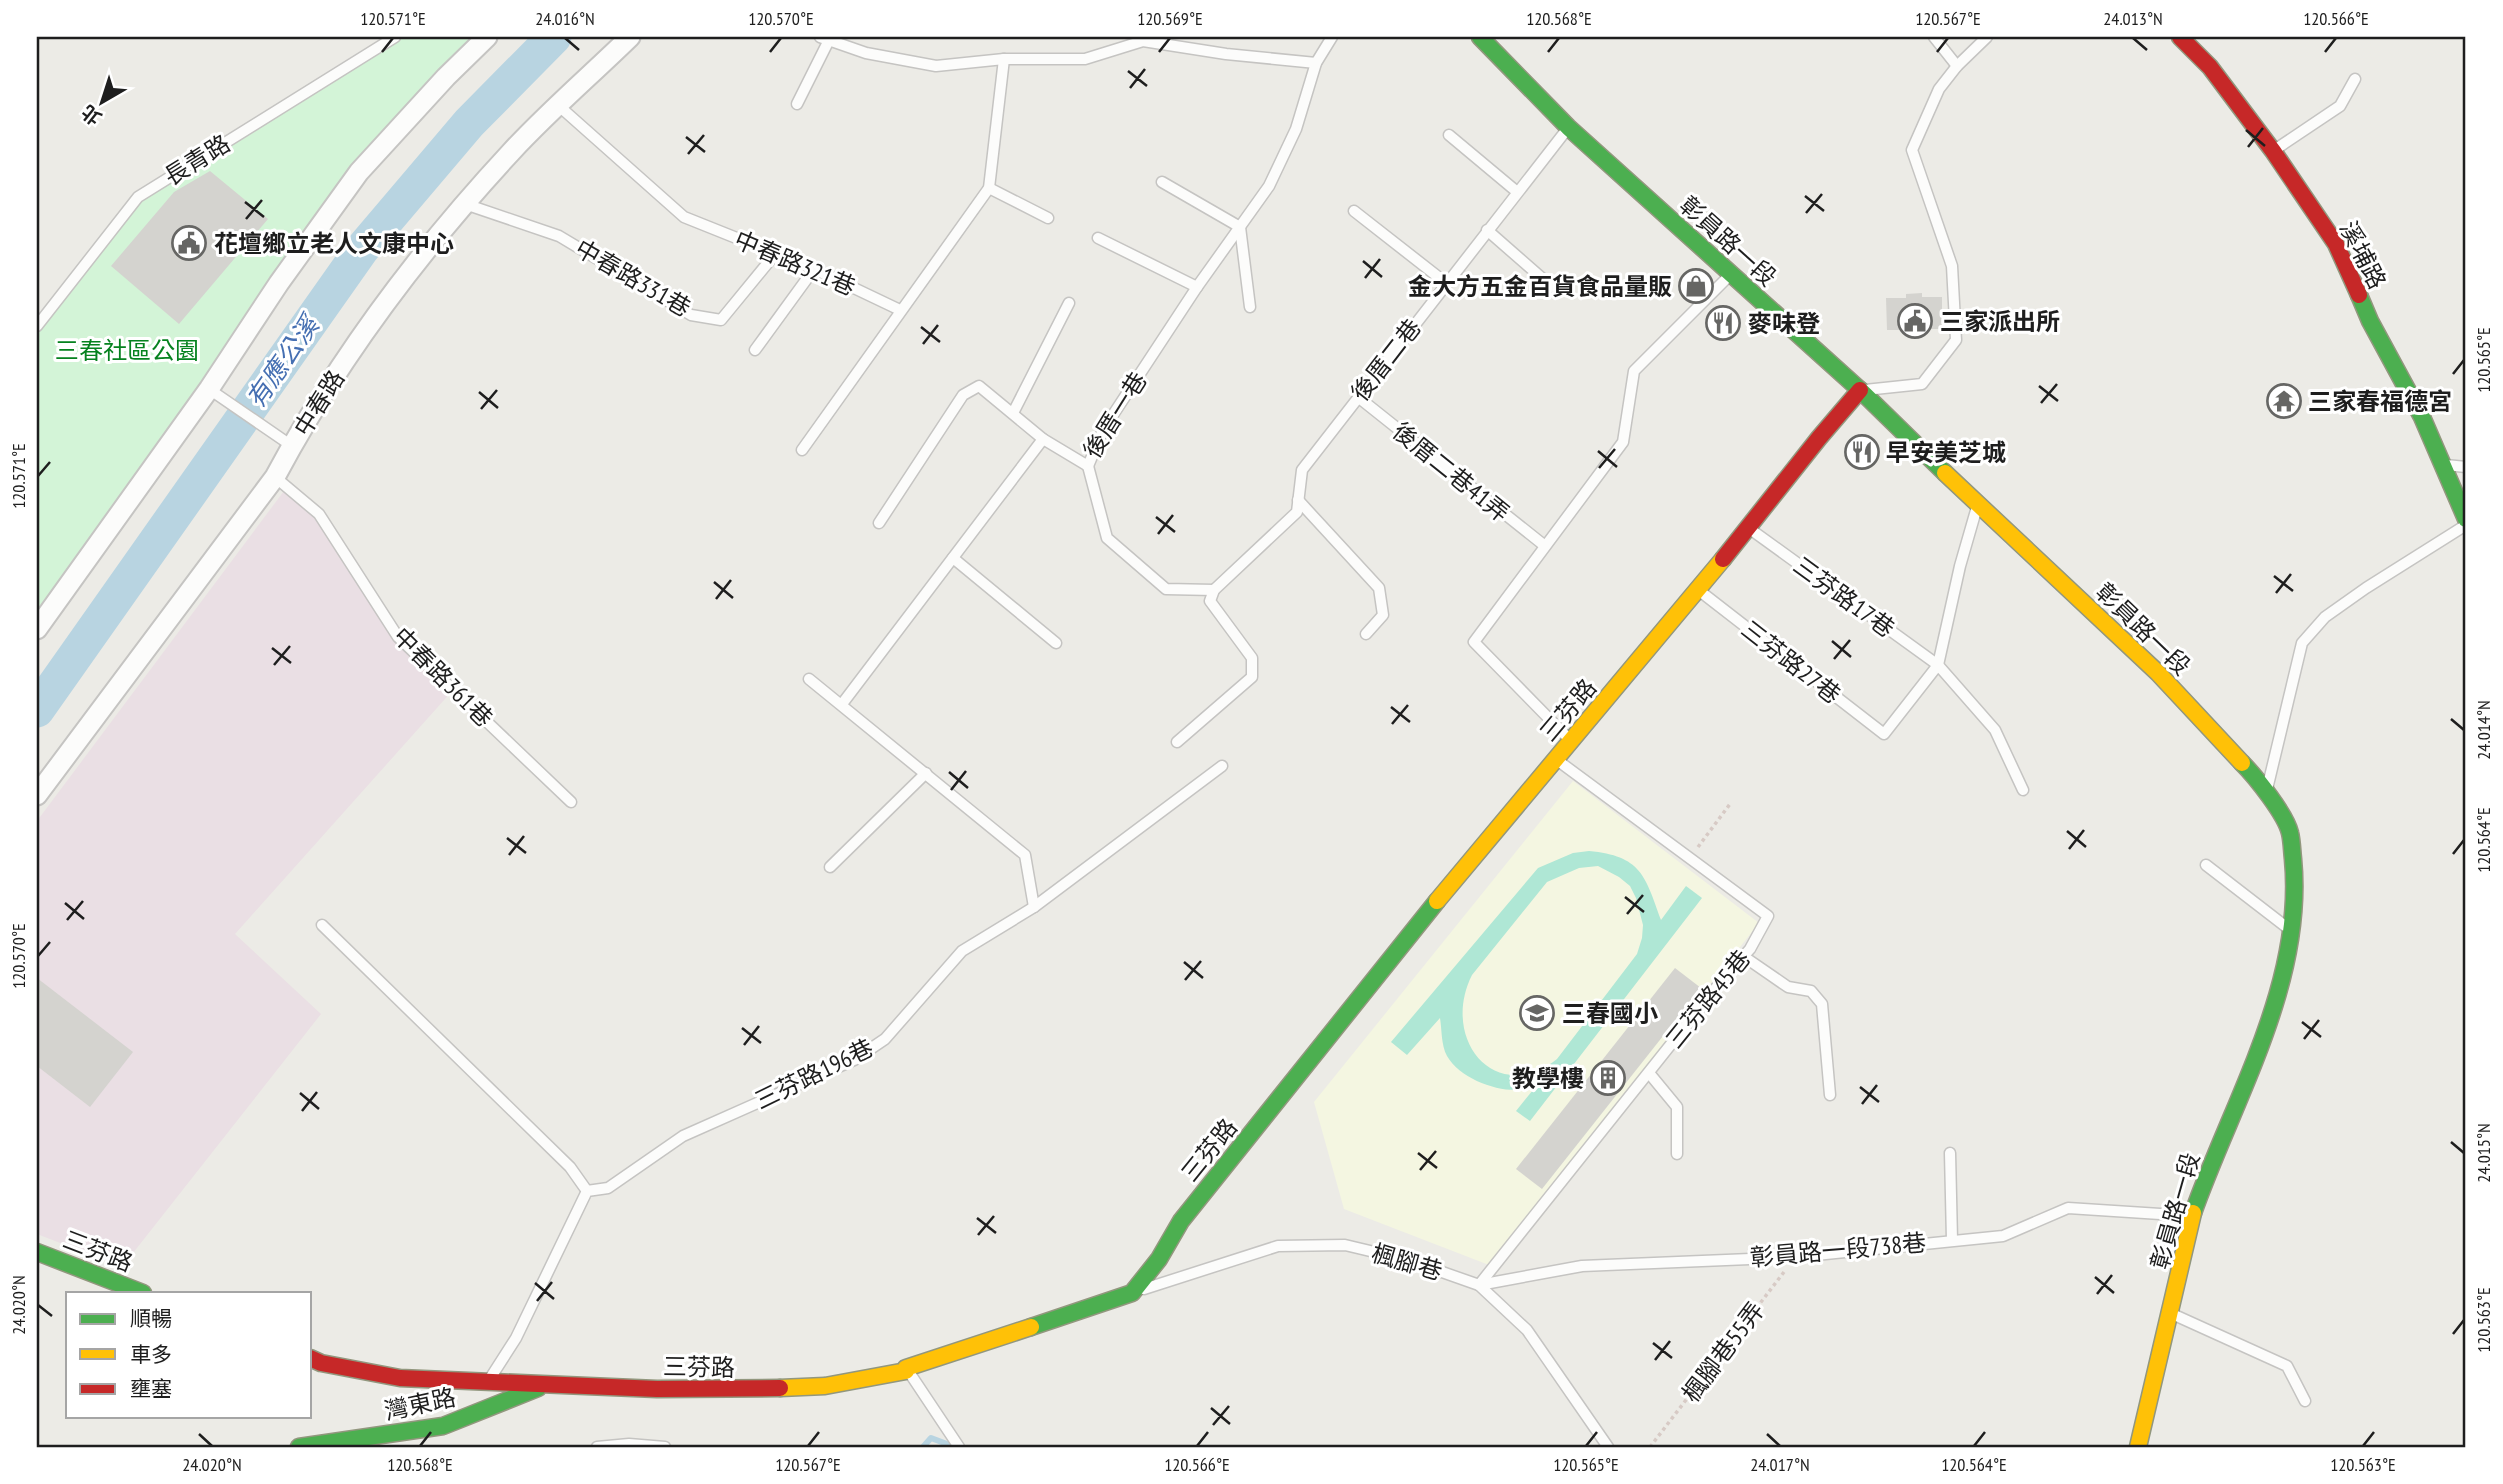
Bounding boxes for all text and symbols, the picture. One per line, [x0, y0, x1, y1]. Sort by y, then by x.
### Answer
text: 120.571°E [360, 7, 426, 30]
text: 24.016°N [535, 7, 595, 30]
text: 120.570°E [748, 7, 814, 30]
text: 120.569°E [1137, 7, 1203, 30]
text: 120.568°E [1526, 7, 1592, 30]
text: 120.567°E [1915, 7, 1981, 30]
text: 24.013°N [2103, 7, 2163, 30]
text: 120.566°E [2303, 7, 2369, 30]
north arrow [66, 66, 136, 136]
text: 北 [76, 100, 106, 131]
street label: 長青路 [158, 128, 236, 192]
street label: 彰員路一段 [1673, 189, 1783, 293]
street label: 溪埔路 [2333, 216, 2393, 294]
public building icon: 花壇鄉立老人文康中心 [170, 224, 208, 262]
street label: 中春路321巷 [730, 224, 860, 302]
place label: 花壇鄉立老人文康中心 [214, 228, 454, 259]
street label: 中春路331巷 [570, 232, 696, 324]
shop icon: 金大方五金百貨食品量販 [1677, 267, 1715, 305]
place label: 金大方五金百貨食品量販 [1408, 271, 1672, 302]
public building icon: 三家派出所 [1896, 302, 1934, 340]
restaurant icon: 麥味登 [1704, 304, 1742, 342]
place label: 三家派出所 [1940, 306, 2060, 337]
water label: 有應公溪 [239, 307, 328, 414]
place label: 麥味登 [1748, 308, 1820, 339]
street label: 後厝二巷 [1344, 313, 1428, 407]
text: 120.565°E [2472, 327, 2495, 393]
park label: 三春社區公園 [55, 335, 199, 366]
street label: 中春路 [287, 364, 351, 442]
street label: 後厝一巷 [1076, 366, 1154, 464]
temple icon: 三家春福德宮 [2265, 382, 2303, 420]
place label: 三家春福德宮 [2308, 386, 2452, 417]
street label: 後厝二巷41弄 [1386, 415, 1516, 529]
restaurant icon: 早安美芝城 [1843, 433, 1881, 471]
place label: 早安美芝城 [1886, 437, 2006, 468]
text: 120.571°E [7, 443, 30, 509]
street label: 三芬路17巷 [1787, 550, 1901, 644]
street label: 彰員路一段 [2089, 576, 2197, 682]
street label: 三芬路27巷 [1735, 614, 1847, 710]
street label: 中春路361巷 [387, 621, 499, 733]
street label: 三芬路 [1533, 672, 1603, 748]
text: 24.014°N [2472, 700, 2495, 760]
text: 120.564°E [2472, 807, 2495, 873]
text: 120.570°E [7, 923, 30, 989]
street label: 三芬路45巷 [1659, 944, 1757, 1054]
school or university icon: 三春國小 [1518, 994, 1556, 1032]
place label: 三春國小 [1562, 998, 1658, 1029]
street label: 三芬路196巷 [749, 1032, 879, 1116]
building icon: 教學樓 [1589, 1059, 1627, 1097]
place label: 教學樓 [1512, 1063, 1584, 1094]
street label: 三芬路 [1174, 1112, 1244, 1188]
text: 24.015°N [2472, 1123, 2495, 1183]
street label: 彰員路一段 [2144, 1149, 2206, 1273]
street label: 三芬路 [59, 1224, 137, 1278]
street label: 彰員路一段738巷 [1749, 1227, 1927, 1273]
street label: 楓腳巷 [1368, 1237, 1446, 1287]
text: 24.020°N [7, 1275, 30, 1335]
text: 120.563°E [2472, 1287, 2495, 1353]
legend [66, 1292, 312, 1418]
street label: 楓腳巷55弄 [1675, 1296, 1771, 1408]
text: 順暢 [130, 1305, 172, 1332]
text: 車多 [130, 1341, 172, 1368]
street label: 三芬路 [663, 1351, 735, 1383]
text: 壅塞 [130, 1375, 172, 1402]
street label: 灣東路 [382, 1381, 458, 1427]
text: 24.020°N [182, 1453, 242, 1476]
text: 120.568°E [387, 1453, 453, 1476]
text: 120.567°E [775, 1453, 841, 1476]
text: 120.566°E [1164, 1453, 1230, 1476]
text: 120.565°E [1553, 1453, 1619, 1476]
text: 24.017°N [1750, 1453, 1810, 1476]
text: 120.564°E [1941, 1453, 2007, 1476]
text: 120.563°E [2330, 1453, 2396, 1476]

